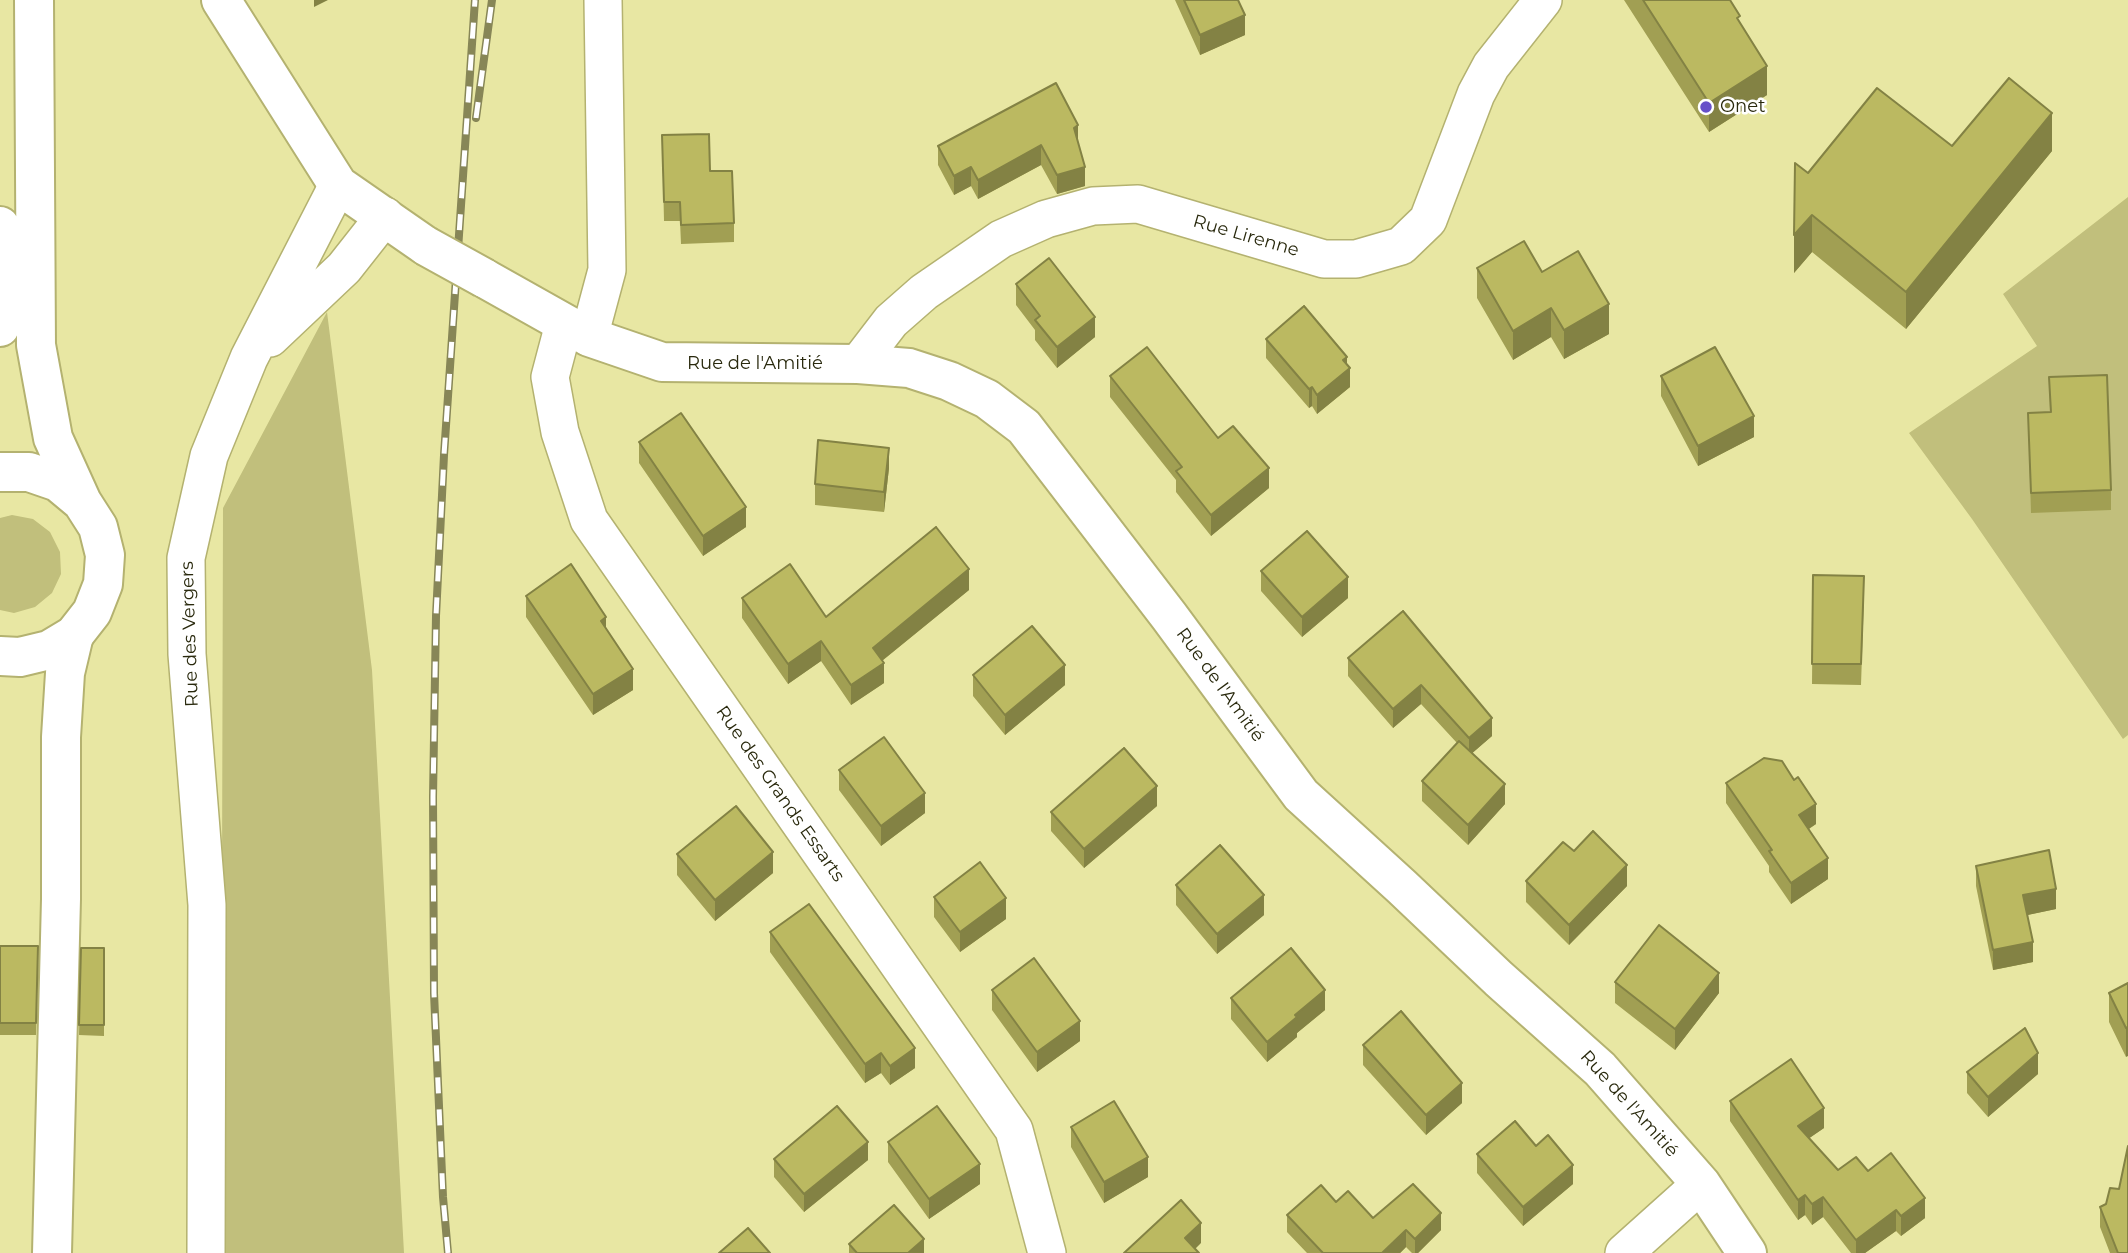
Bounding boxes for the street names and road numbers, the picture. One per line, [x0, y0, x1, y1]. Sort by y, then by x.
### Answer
street label: Rue Lirenne [1191, 211, 1301, 261]
street label: Rue de l'Amitié [687, 353, 823, 375]
street label: Rue des Vergers [177, 561, 203, 707]
street label: Rue de l'Amitié [1171, 624, 1269, 746]
street label: Rue des Grands Essarts [711, 702, 849, 886]
street label: Rue de l'Amitié [1576, 1046, 1682, 1162]

